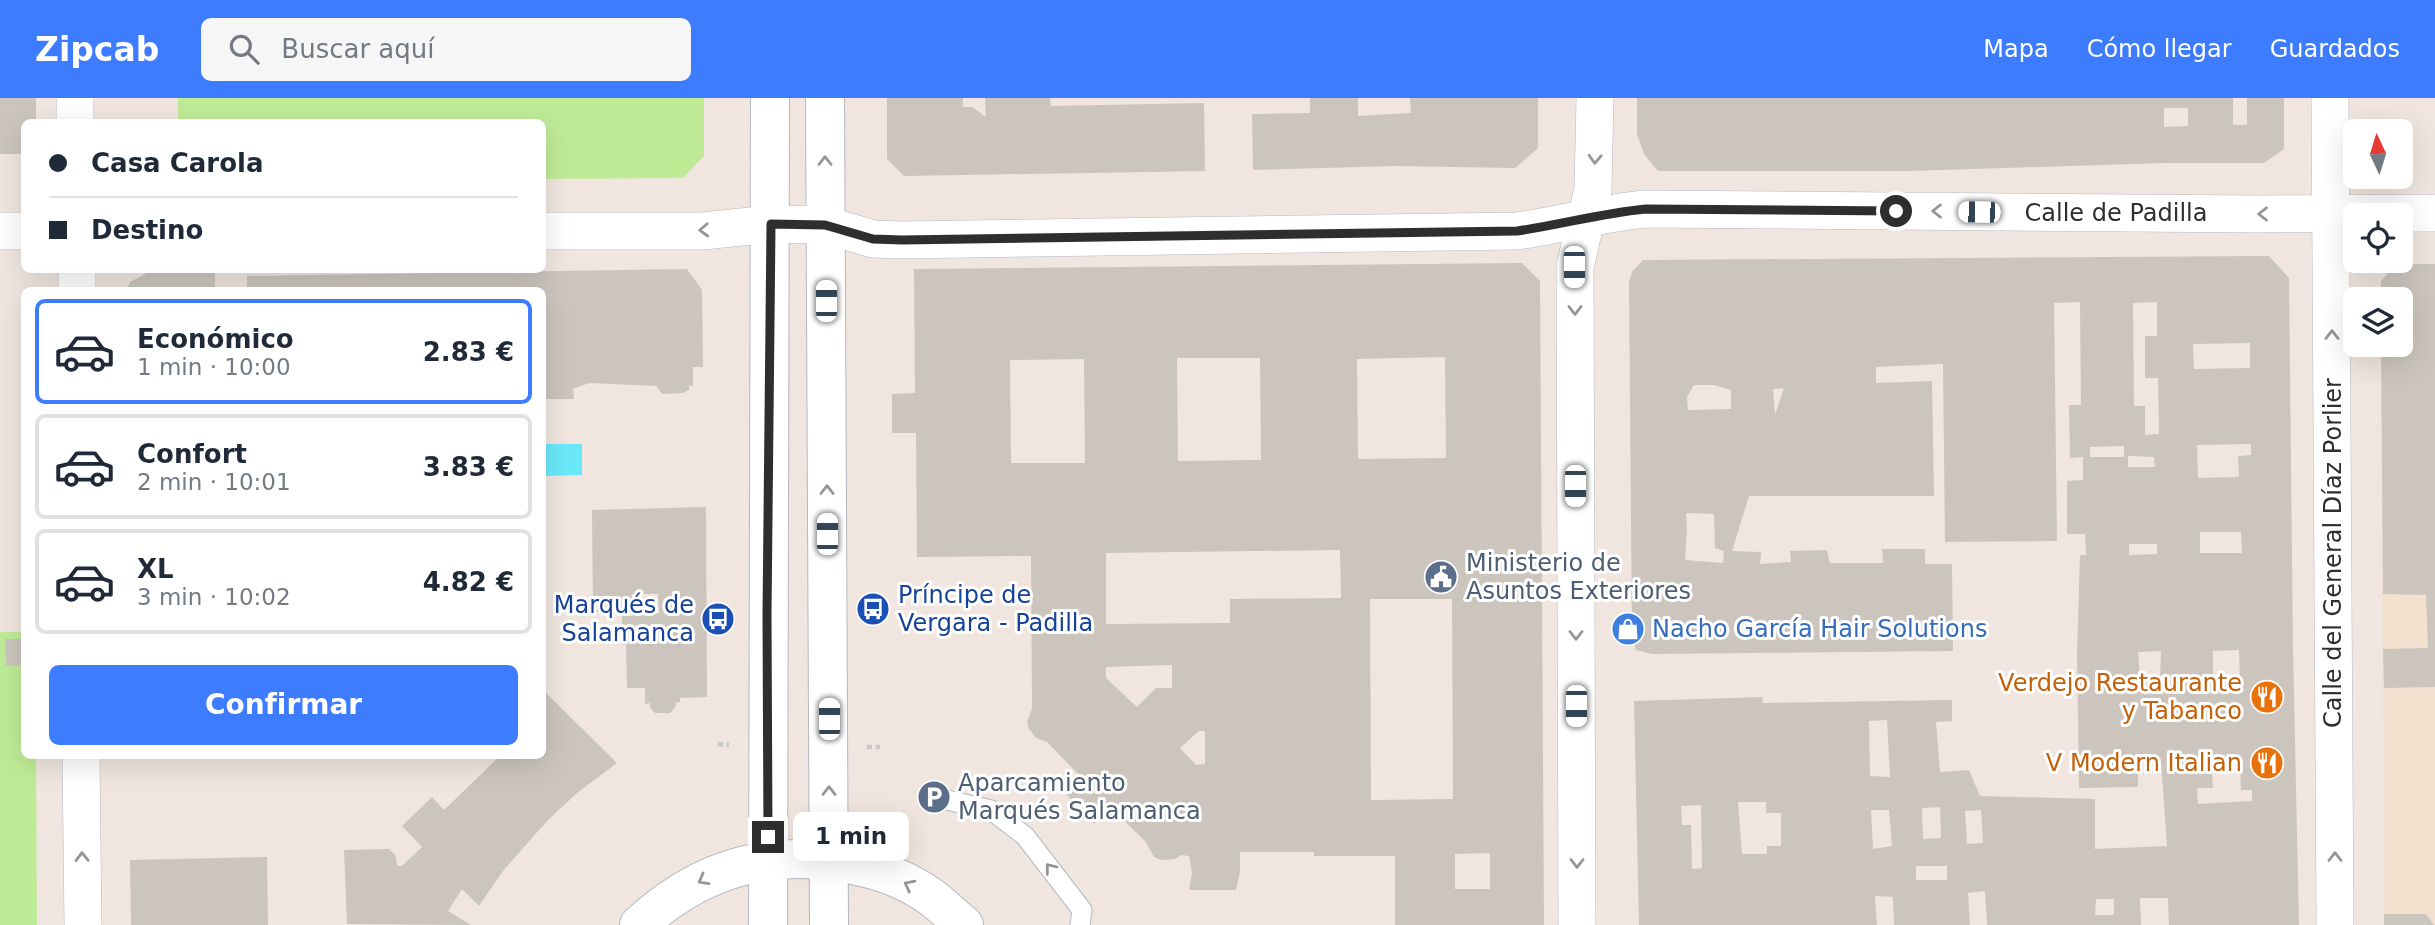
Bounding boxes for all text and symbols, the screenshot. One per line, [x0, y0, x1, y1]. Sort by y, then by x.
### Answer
search box [201, 18, 691, 81]
text: Zipcab [35, 30, 159, 69]
icon: search [225, 30, 263, 68]
text: Buscar aquí [281, 34, 435, 64]
text: Mapa [1983, 35, 2049, 63]
text: Cómo llegar [2087, 35, 2232, 63]
text: Guardados [2270, 35, 2400, 63]
north arrow [2343, 119, 2413, 189]
map controls [2343, 119, 2413, 357]
text: Casa Carola [91, 148, 263, 178]
one-way arrow [1587, 154, 1603, 164]
one-way arrow [817, 156, 833, 166]
route start [1880, 195, 1912, 227]
street label: Calle de Padilla [2025, 199, 2207, 227]
car [1958, 201, 2001, 223]
one-way arrow [1931, 203, 1942, 219]
button: locate [2343, 203, 2413, 273]
one-way arrow [2257, 206, 2267, 222]
text: Destino [91, 215, 203, 245]
one-way arrow [698, 223, 709, 238]
car [1564, 246, 1585, 288]
car [816, 280, 837, 322]
button: layers [2343, 287, 2413, 357]
one-way arrow [1567, 305, 1583, 315]
icon: car [53, 320, 116, 383]
text: Económico [137, 324, 294, 354]
one-way arrow [2324, 330, 2339, 341]
text: 2.83 € [423, 337, 514, 367]
text: 1 min · 10:00 [137, 354, 291, 380]
street label: Calle del General Díaz Porlier [2319, 378, 2347, 728]
icon: car [53, 435, 116, 498]
text: Confort [137, 439, 247, 469]
text: 3.83 € [423, 452, 514, 482]
car [1565, 465, 1586, 507]
text: 2 min · 10:01 [137, 469, 291, 495]
one-way arrow [819, 484, 835, 494]
car [817, 513, 838, 555]
place label: Ministerio de Asuntos Exteriores [1466, 549, 1691, 605]
icon: car [53, 550, 116, 613]
text: XL [137, 554, 174, 584]
public building icon: Ministerio de Asuntos Exteriores [1422, 558, 1460, 596]
text: 4.82 € [423, 567, 514, 597]
place label: Príncipe de Vergara - Padilla [898, 581, 1093, 637]
text: 3 min · 10:02 [137, 584, 291, 610]
bus stop icon: Príncipe de Vergara - Padilla [854, 590, 892, 628]
place label: Marqués de Salamanca [554, 591, 694, 647]
bus stop icon: Marqués de Salamanca [699, 600, 737, 638]
shop icon: Nacho García Hair Solutions [1609, 610, 1647, 648]
place label: Nacho García Hair Solutions [1652, 615, 1987, 643]
one-way arrow [1568, 630, 1584, 641]
button: Confirmar [49, 665, 518, 745]
place label: Verdejo Restaurante y Tabanco [1998, 669, 2242, 725]
restaurant icon: Verdejo Restaurante y Tabanco [2248, 678, 2286, 716]
car [1566, 685, 1587, 727]
car [819, 698, 840, 740]
restaurant icon: V Modern Italian [2248, 744, 2286, 782]
place label: V Modern Italian [2046, 749, 2242, 777]
place label: Aparcamiento Marqués Salamanca [958, 769, 1201, 825]
parking icon: Aparcamiento Marqués Salamanca [915, 778, 953, 816]
one-way arrow [821, 785, 837, 795]
callout: 1 min [792, 812, 908, 862]
route end [752, 821, 784, 853]
text: 1 min [815, 823, 887, 849]
one-way arrow [74, 851, 90, 862]
one-way arrow [2327, 851, 2343, 862]
one-way arrow [1569, 857, 1584, 868]
one-way arrow [1045, 863, 1058, 876]
one-way arrow [698, 872, 711, 885]
one-way arrow [904, 880, 916, 894]

